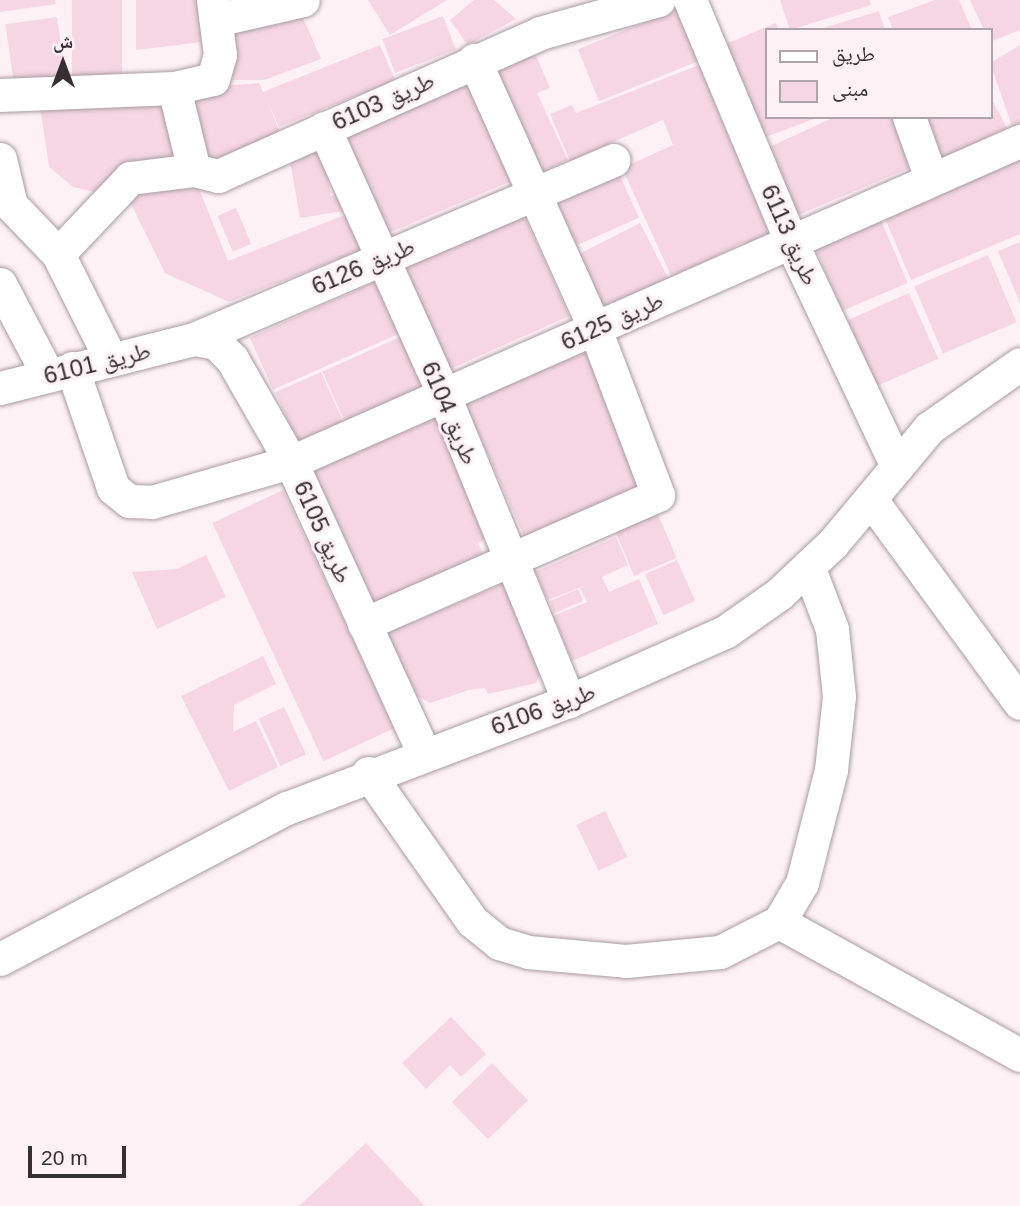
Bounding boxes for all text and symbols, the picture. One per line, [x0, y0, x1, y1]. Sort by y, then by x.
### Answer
north arrow [28, 28, 98, 98]
legend [764, 28, 992, 119]
text: ش [53, 31, 73, 52]
text: طريق [832, 42, 875, 65]
street label: طريق 6103 [327, 66, 439, 136]
text: مبنى [832, 77, 868, 100]
street label: طريق 6113 [755, 180, 825, 290]
street label: طريق 6126 [307, 231, 419, 301]
street label: طريق 6125 [556, 286, 668, 356]
street label: طريق 6101 [41, 336, 153, 390]
street label: طريق 6104 [415, 357, 485, 469]
street label: طريق 6105 [288, 476, 358, 588]
street label: طريق 6106 [487, 677, 599, 741]
scale bar [32, 1132, 130, 1176]
text: 20 m [41, 1146, 88, 1169]

